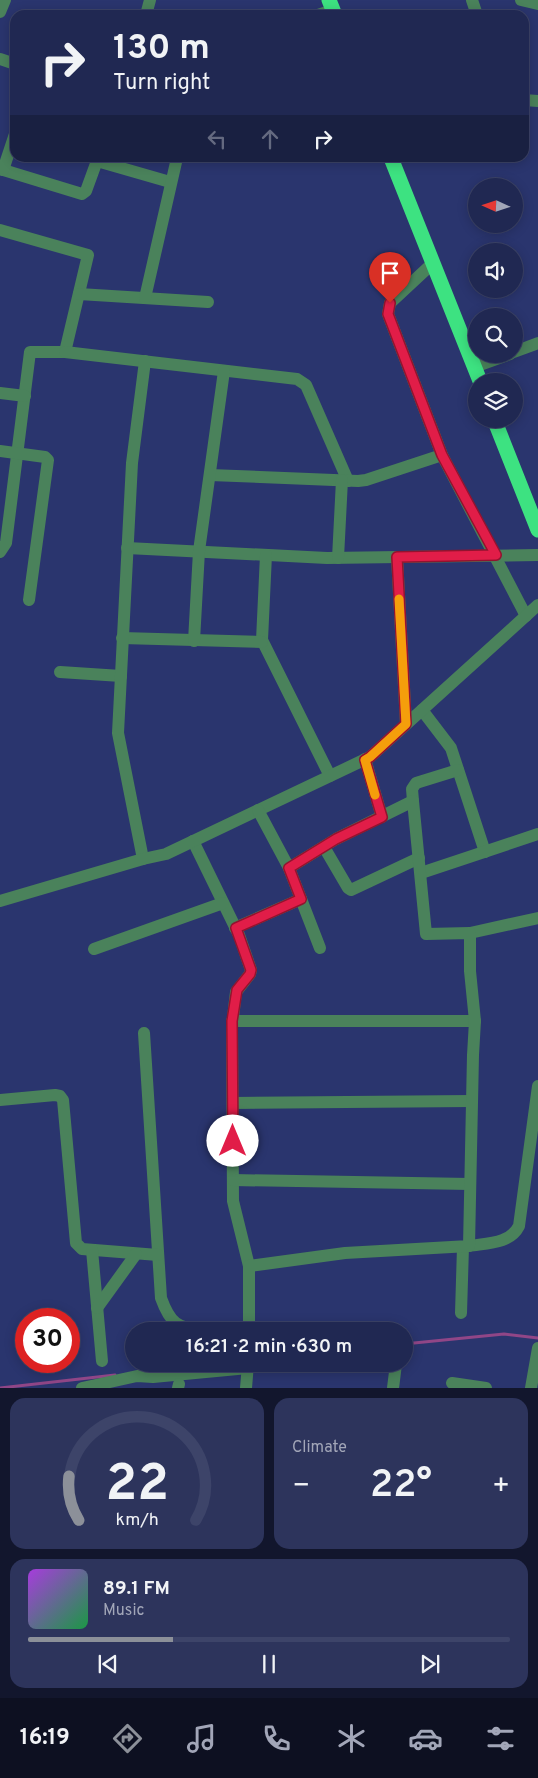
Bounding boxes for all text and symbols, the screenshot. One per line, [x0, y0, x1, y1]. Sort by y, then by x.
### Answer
text: 130 m [113, 27, 210, 71]
icon: right [30, 30, 95, 95]
text: Turn right [113, 70, 210, 97]
icon: left [203, 125, 231, 153]
icon: ahead [256, 125, 284, 153]
icon: right [309, 125, 337, 153]
north arrow [468, 178, 522, 232]
map controls [468, 178, 523, 428]
button: sound [468, 243, 523, 298]
pin [369, 252, 411, 303]
icon: arrive [376, 259, 404, 287]
button: search [468, 308, 523, 363]
button: layers [468, 373, 523, 428]
position arrow [206, 1114, 258, 1166]
speed limit sign: 30 [15, 1308, 80, 1373]
text: 16:21 · 2 min · 630 m [186, 1335, 352, 1359]
text: Climate [292, 1438, 347, 1458]
text: 22 [105, 1453, 169, 1519]
text: 22° [370, 1462, 432, 1511]
text: − [292, 1469, 310, 1505]
text: + [492, 1469, 510, 1505]
text: km/h [115, 1509, 159, 1532]
text: 89.1 FM [103, 1577, 170, 1601]
text: Music [103, 1601, 144, 1621]
icon: previous [94, 1650, 122, 1678]
icon: pause [255, 1650, 283, 1678]
icon: next [416, 1650, 444, 1678]
icon: directions [110, 1721, 145, 1756]
icon: music [184, 1721, 219, 1756]
icon: phone [259, 1721, 294, 1756]
icon: climate [334, 1721, 369, 1756]
icon: car [408, 1721, 443, 1756]
icon: filters [483, 1721, 518, 1756]
text: 16:19 [20, 1725, 70, 1752]

